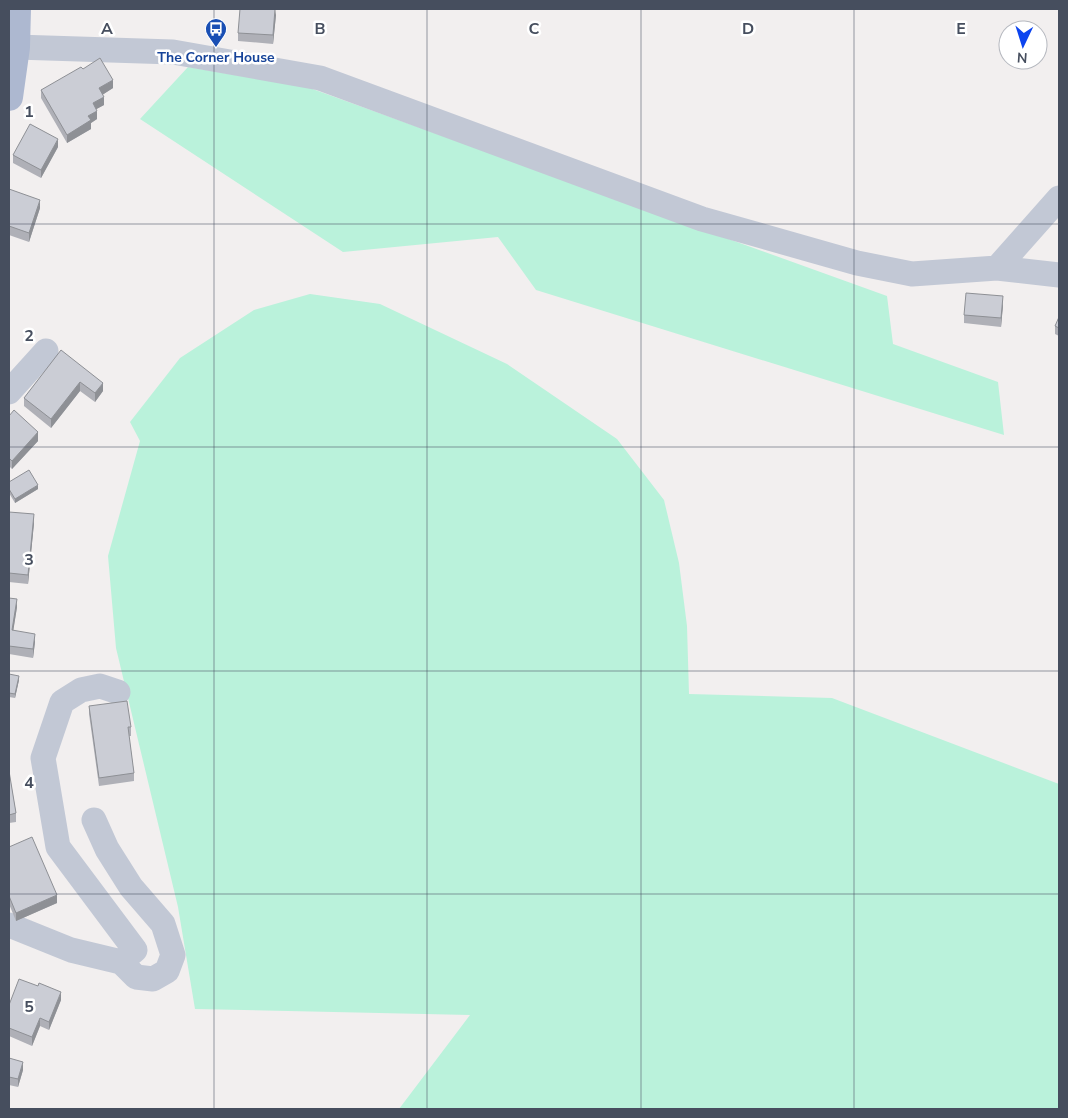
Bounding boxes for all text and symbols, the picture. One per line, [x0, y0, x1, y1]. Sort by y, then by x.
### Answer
bus stop icon: The Corner House [204, 17, 228, 48]
text: A [101, 18, 113, 40]
text: B [314, 18, 326, 40]
text: C [529, 18, 540, 40]
text: D [742, 18, 754, 40]
text: E [956, 18, 966, 40]
north arrow [998, 20, 1048, 70]
place label: The Corner House [157, 48, 275, 67]
text: N [1016, 48, 1028, 67]
text: 1 [24, 101, 34, 123]
text: 2 [24, 325, 34, 347]
text: 3 [24, 549, 34, 571]
text: 4 [24, 772, 34, 794]
text: 5 [24, 996, 34, 1018]

